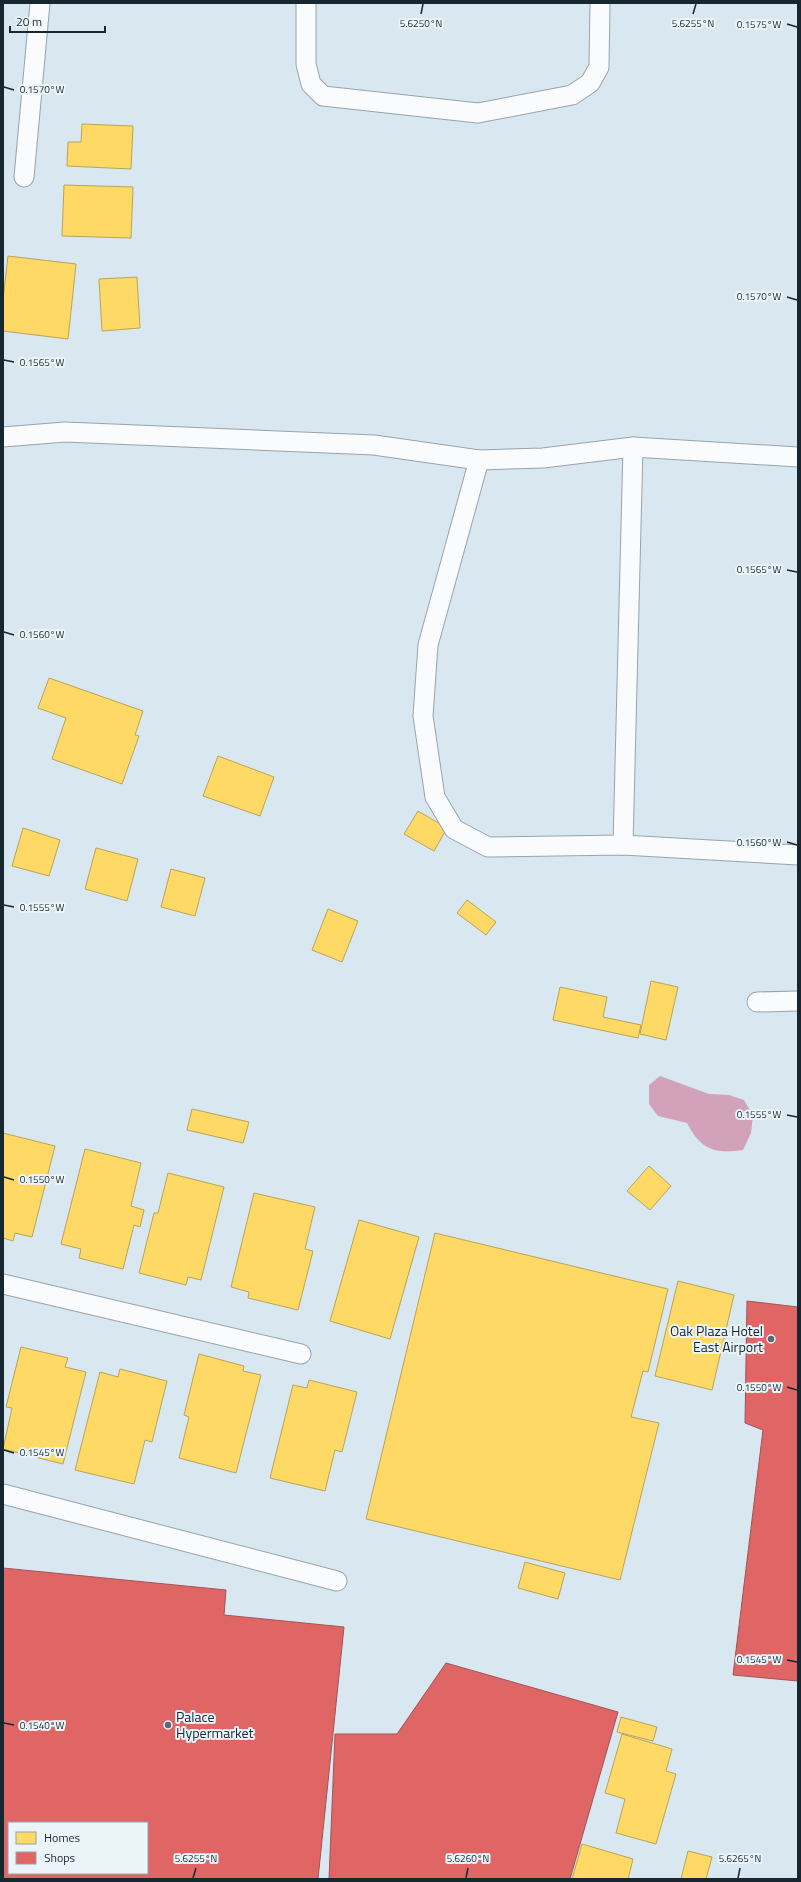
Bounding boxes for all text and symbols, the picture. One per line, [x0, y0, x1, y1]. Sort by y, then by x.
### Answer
scale bar [10, 8, 105, 34]
text: 20 m [16, 12, 42, 31]
text: 5.6250°N [400, 16, 442, 31]
text: 5.6255°N [672, 16, 714, 31]
text: 0.1575°W [737, 17, 781, 32]
text: 0.1570°W [20, 82, 64, 97]
text: 0.1570°W [737, 289, 781, 304]
text: 0.1565°W [20, 355, 64, 370]
text: 0.1565°W [737, 562, 781, 577]
text: 0.1560°W [20, 627, 64, 642]
text: 0.1560°W [737, 835, 781, 850]
text: 0.1555°W [20, 900, 64, 915]
text: 0.1555°W [737, 1107, 781, 1122]
text: 0.1550°W [20, 1172, 64, 1187]
place label: Oak Plaza Hotel East Airport [670, 1320, 763, 1357]
marker: Oak Plaza Hotel East Airport [766, 1334, 776, 1344]
text: 0.1550°W [737, 1380, 781, 1395]
text: 0.1545°W [20, 1445, 64, 1460]
text: 0.1545°W [737, 1652, 781, 1667]
place label: Palace Hypermarket [176, 1706, 254, 1743]
text: 0.1540°W [20, 1718, 64, 1733]
marker: Palace Hypermarket [163, 1720, 173, 1730]
legend [8, 1822, 148, 1874]
text: Homes [44, 1828, 80, 1847]
text: Shops [44, 1848, 76, 1867]
text: 5.6255°N [175, 1851, 217, 1866]
text: 5.6260°N [447, 1851, 489, 1866]
text: 5.6265°N [719, 1851, 761, 1866]

